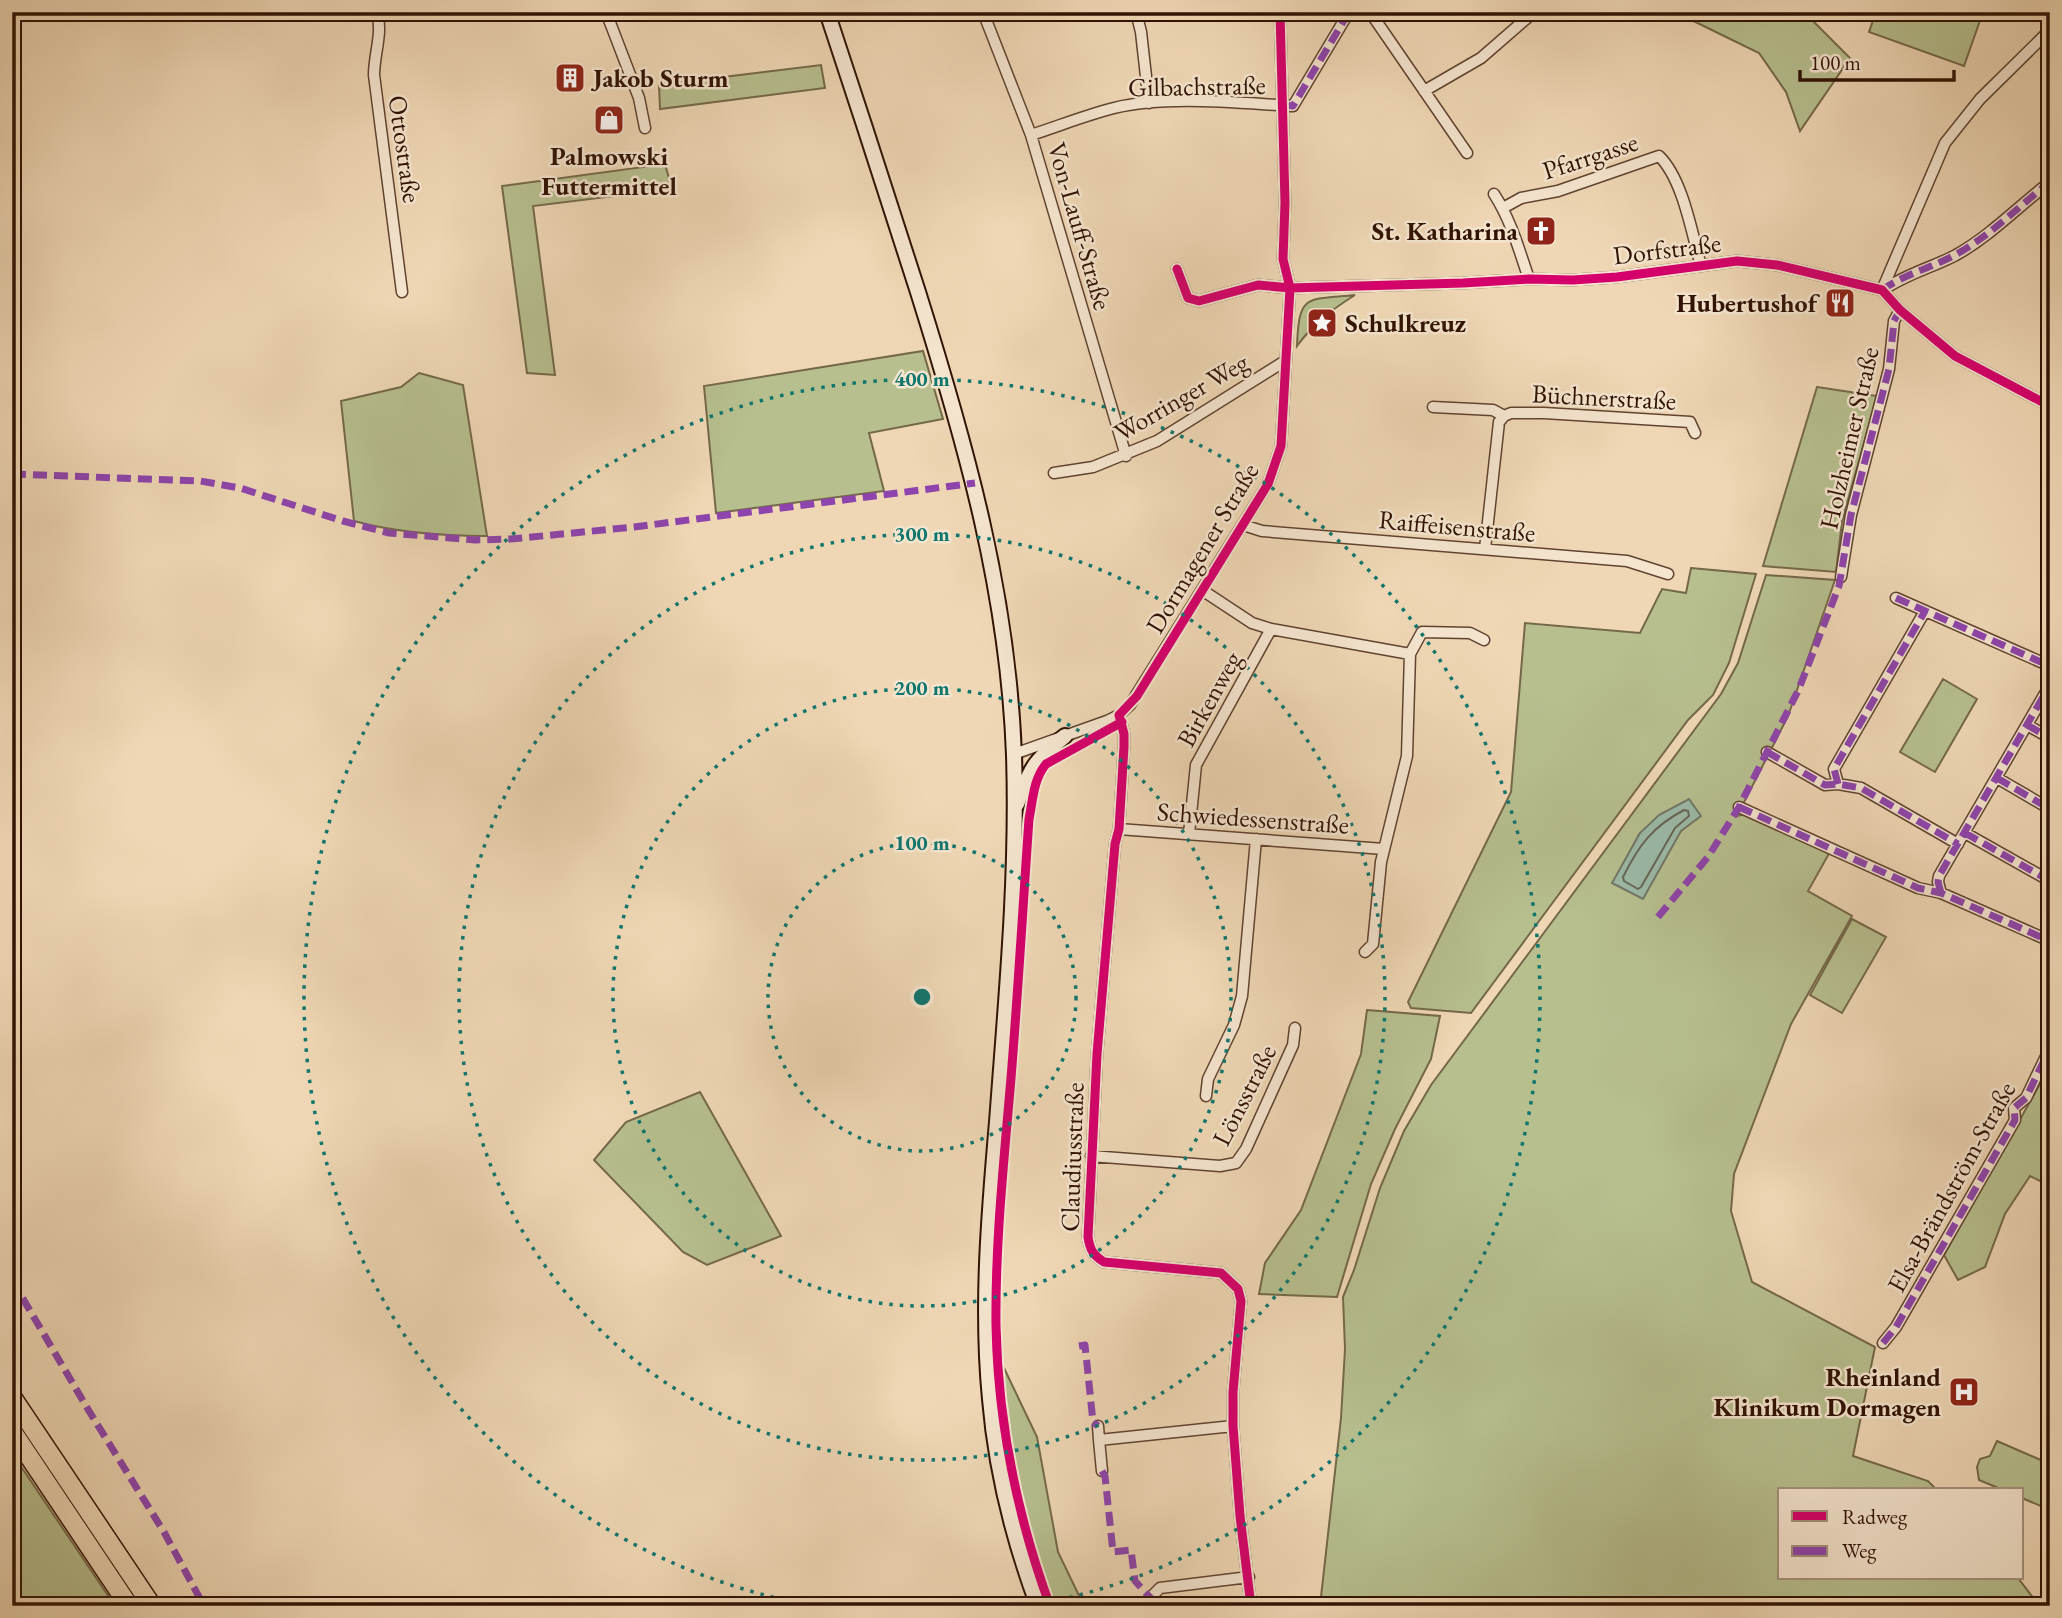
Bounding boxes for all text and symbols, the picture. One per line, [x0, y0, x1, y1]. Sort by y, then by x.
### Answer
scale bar [1800, 38, 1954, 82]
text: 100 m [1810, 49, 1861, 76]
building icon: Jakob Sturm [553, 61, 587, 95]
place label: Jakob Sturm [590, 61, 729, 95]
street label: Gilbachstraße [1128, 68, 1266, 104]
street label: Ottostraße [381, 93, 429, 205]
shop icon: Palmowski Futtermittel [592, 103, 626, 137]
street label: Pfarrgasse [1538, 125, 1642, 187]
street label: Von-Lauff-Straße [1040, 138, 1120, 314]
place label: Palmowski Futtermittel [541, 139, 677, 203]
place label: St. Katharina [1371, 214, 1519, 248]
church icon: St. Katharina [1524, 214, 1558, 248]
street label: Dorfstraße [1611, 226, 1723, 272]
place label: Hubertushof [1676, 286, 1821, 320]
restaurant icon: Hubertushof [1823, 286, 1857, 320]
place icon: Schulkreuz [1305, 306, 1339, 340]
place label: Schulkreuz [1345, 306, 1466, 340]
street label: Holzheimer Straße [1811, 343, 1887, 533]
street label: Worringer Weg [1108, 345, 1255, 449]
text: 400 m [894, 365, 950, 392]
street label: Büchnerstraße [1531, 376, 1677, 418]
street label: Dormagener Straße [1138, 456, 1266, 640]
street label: Raiffeisenstraße [1377, 502, 1537, 550]
text: 300 m [894, 520, 950, 547]
street label: Birkenweg [1169, 645, 1249, 753]
text: 200 m [894, 674, 950, 701]
street label: Schwiedessenstraße [1156, 794, 1350, 842]
text: 100 m [894, 829, 950, 856]
centre of rings [910, 985, 934, 1009]
street label: Lönsstraße [1204, 1039, 1284, 1151]
street label: Elsa-Brändström-Straße [1879, 1076, 2023, 1298]
street label: Claudiusstraße [1052, 1082, 1092, 1232]
place label: Rheinland Klinikum Dormagen [1714, 1360, 1942, 1424]
hospital icon: Rheinland Klinikum Dormagen [1947, 1375, 1981, 1409]
legend [1778, 1488, 2024, 1580]
text: Radweg [1842, 1503, 1908, 1530]
text: Weg [1842, 1537, 1877, 1564]

